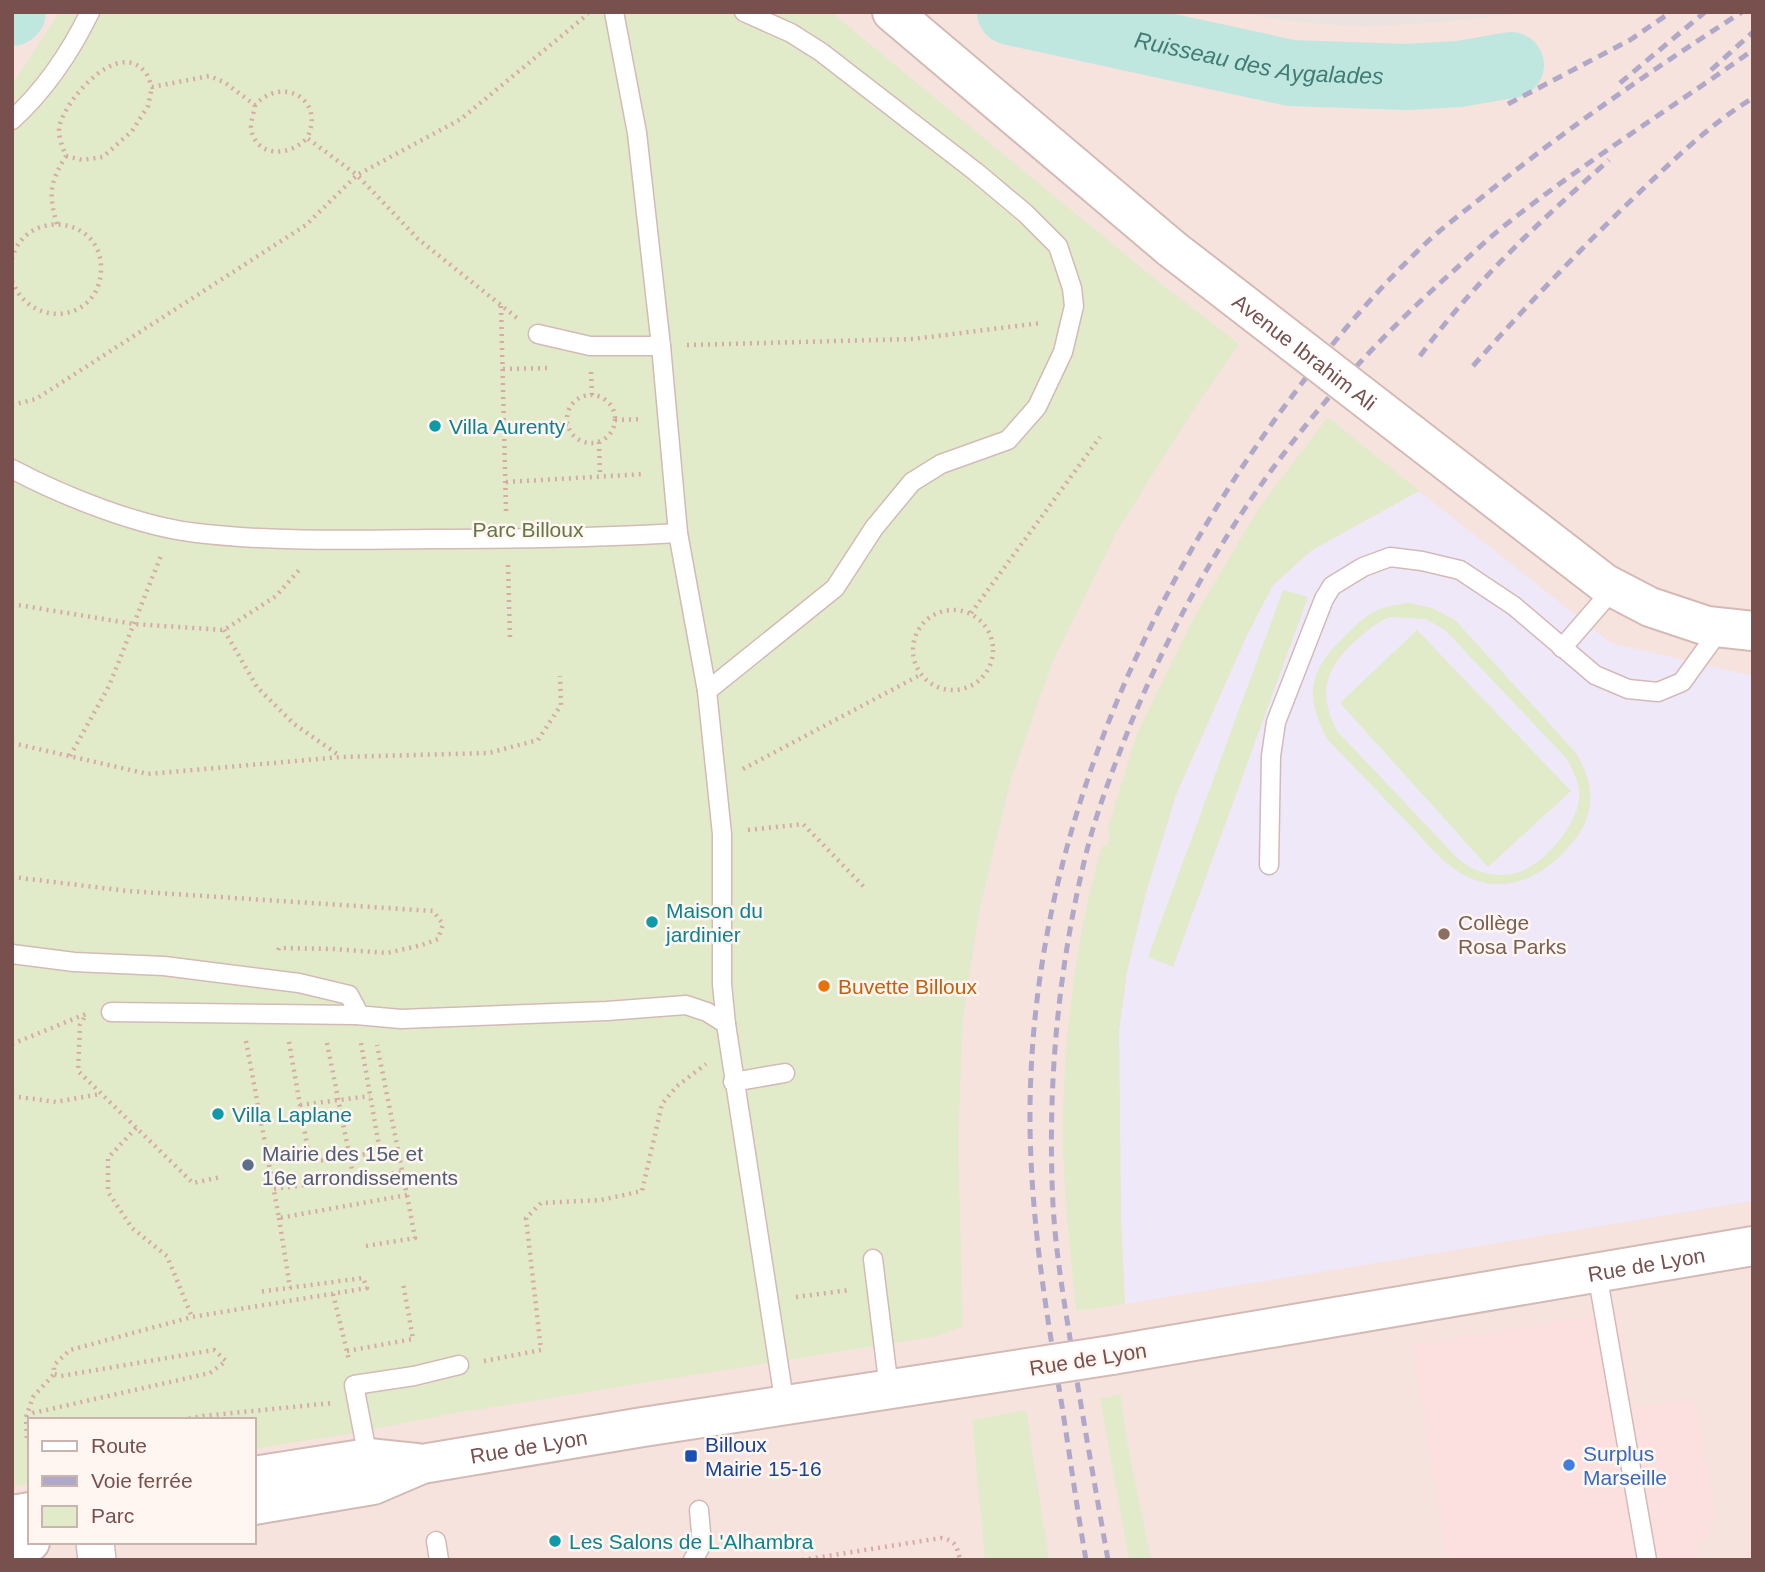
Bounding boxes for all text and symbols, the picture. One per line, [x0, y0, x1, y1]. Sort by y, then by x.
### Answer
water label: Ruisseau des Aygalades [1132, 26, 1384, 89]
street label: Avenue Ibrahim Ali [1229, 289, 1381, 414]
place label: Villa Aurenty [449, 415, 566, 438]
marker: Villa Aurenty [427, 418, 443, 434]
park label: Parc Billoux [473, 518, 584, 541]
place label: Maison du jardinier [665, 899, 763, 946]
place label: Collège Rosa Parks [1458, 911, 1567, 958]
marker: Maison du jardinier [644, 914, 660, 930]
marker: Collège Rosa Parks [1436, 926, 1452, 942]
place label: Buvette Billoux [838, 975, 977, 998]
marker: Buvette Billoux [816, 978, 832, 994]
place label: Villa Laplane [232, 1103, 352, 1126]
marker: Villa Laplane [210, 1106, 226, 1122]
place label: Mairie des 15e et 16e arrondissements [262, 1142, 458, 1189]
marker: Mairie des 15e et 16e arrondissements [240, 1157, 256, 1173]
street label: Rue de Lyon [1586, 1243, 1707, 1285]
street label: Rue de Lyon [1028, 1338, 1148, 1380]
legend [28, 1418, 256, 1544]
street label: Rue de Lyon [468, 1425, 589, 1467]
place label: Billoux Mairie 15-16 [705, 1433, 822, 1480]
text: Route [91, 1434, 147, 1457]
place label: Surplus Marseille [1583, 1442, 1667, 1489]
marker: Billoux Mairie 15-16 [683, 1448, 699, 1464]
marker: Surplus Marseille [1561, 1457, 1577, 1473]
text: Voie ferrée [91, 1469, 193, 1492]
text: Parc [91, 1504, 134, 1527]
place label: Les Salons de L'Alhambra [569, 1530, 814, 1553]
marker: Les Salons de L'Alhambra [547, 1533, 563, 1549]

